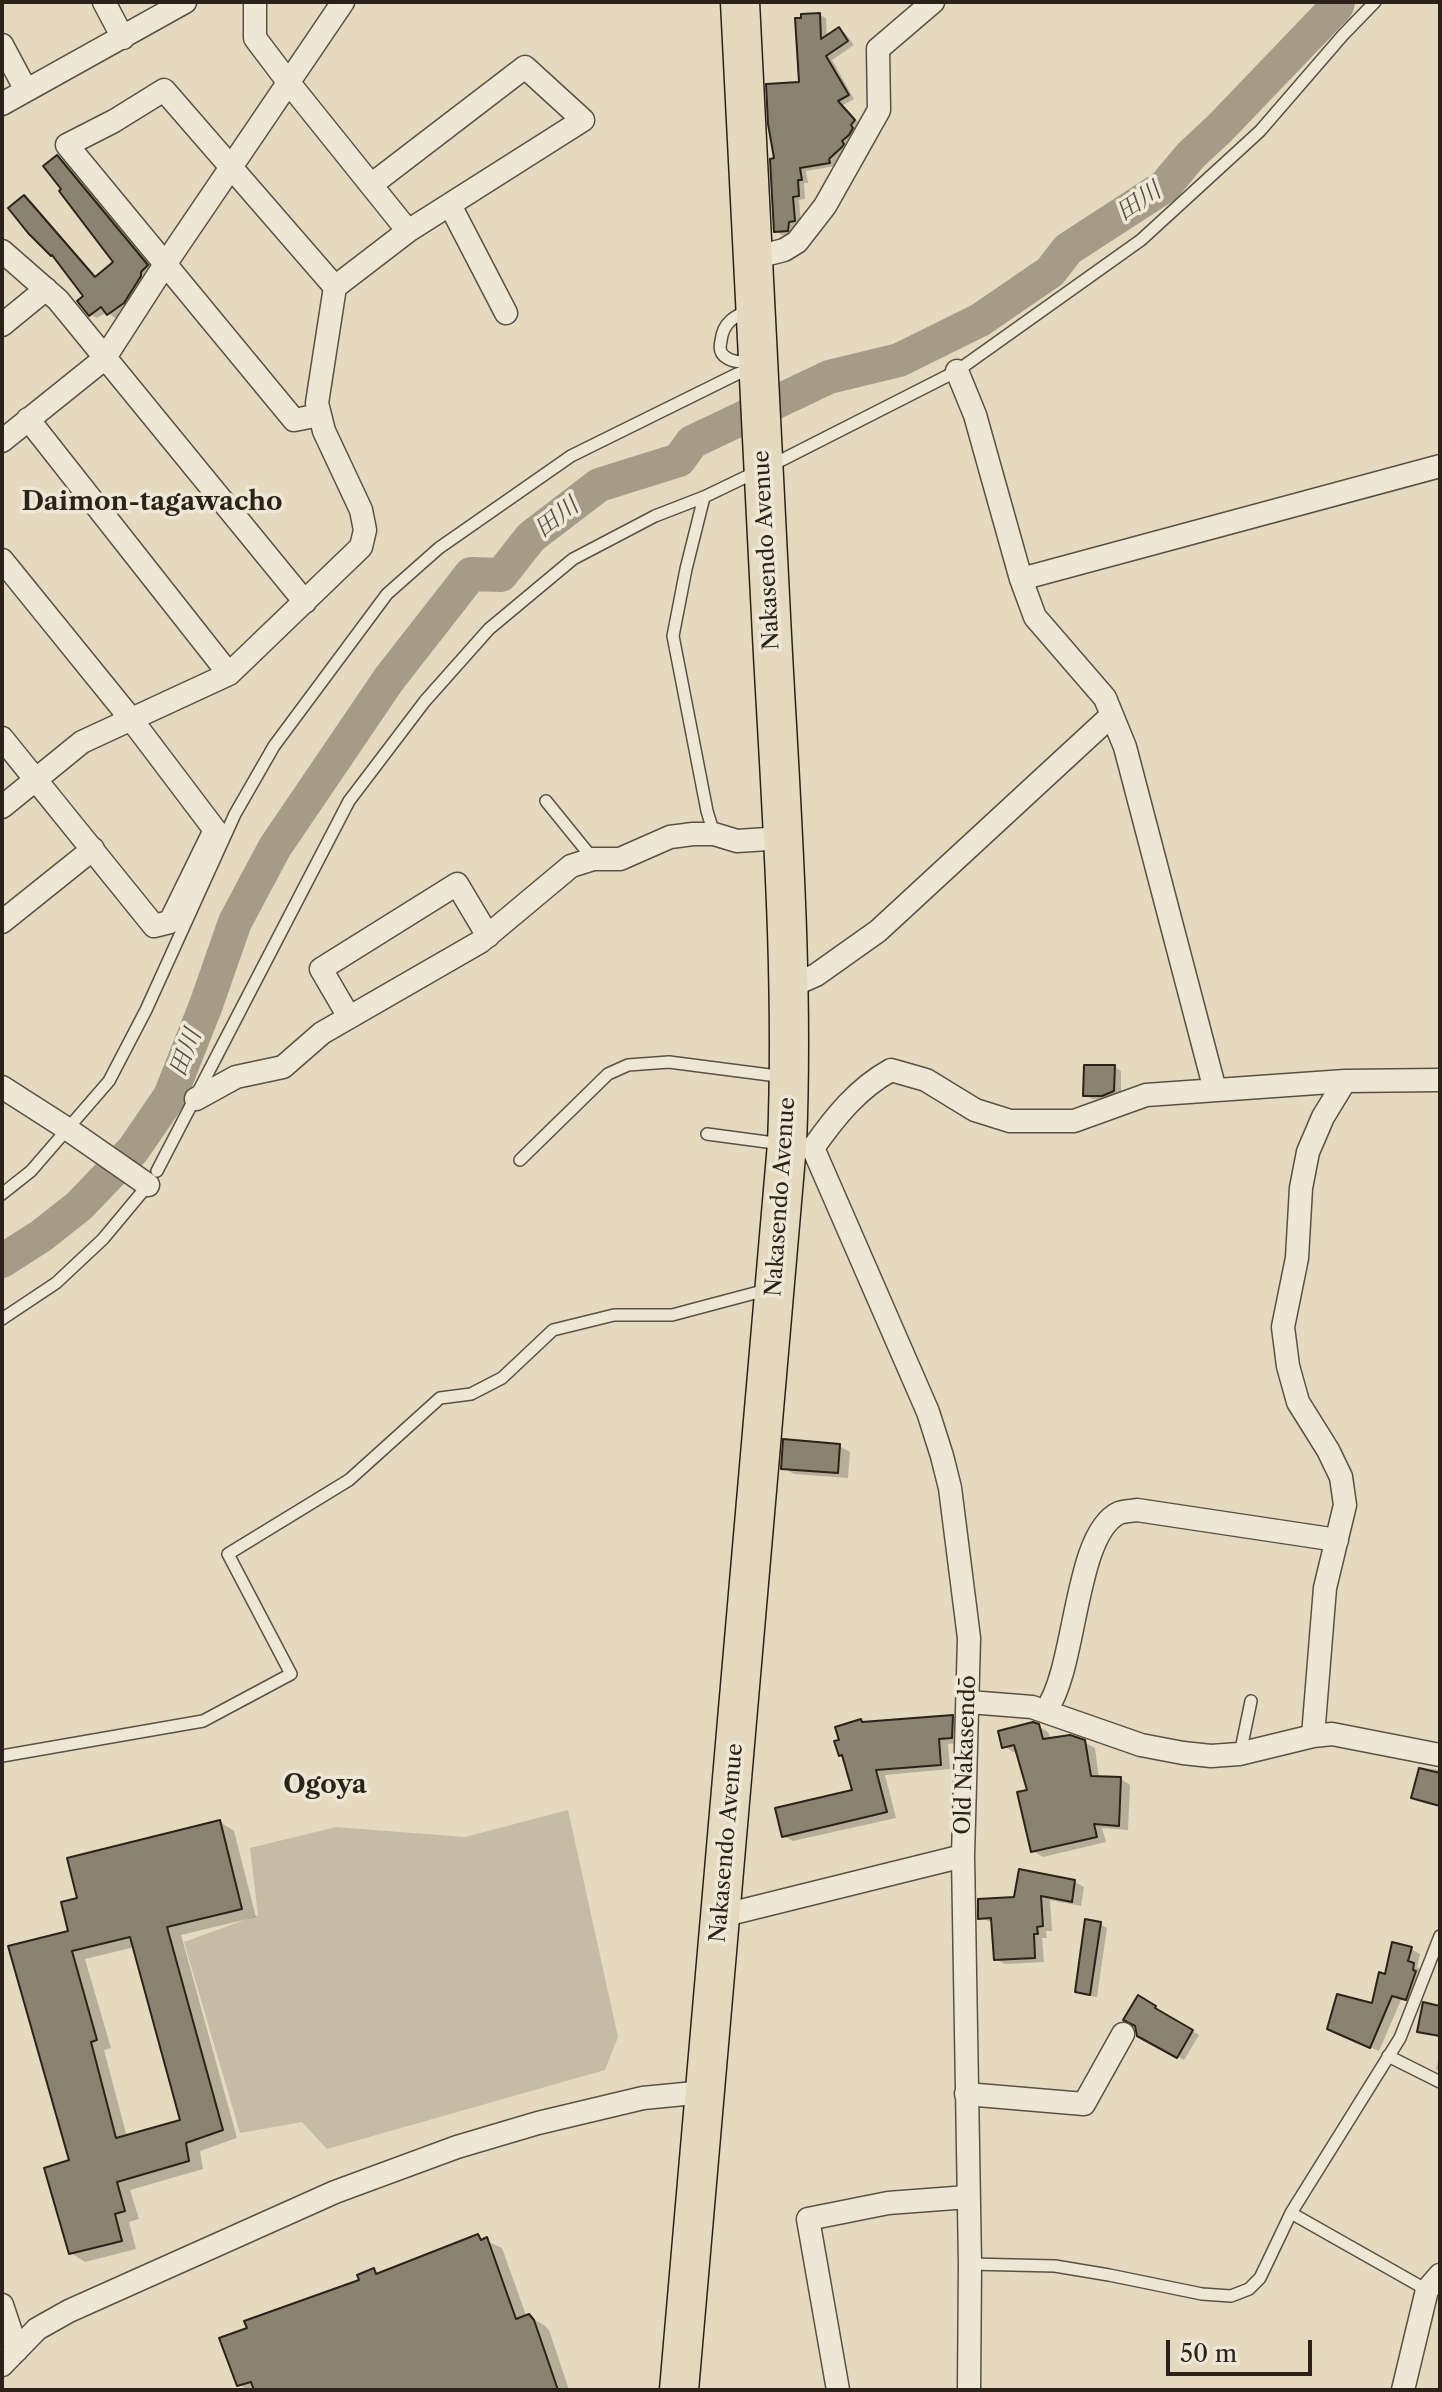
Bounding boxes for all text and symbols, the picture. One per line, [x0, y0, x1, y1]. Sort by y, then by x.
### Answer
water label: 田川 [1111, 177, 1167, 227]
street label: Nakasendo Avenue [749, 450, 785, 650]
district label: Daimon-tagawacho [21, 486, 283, 518]
water label: 田川 [529, 492, 585, 544]
water label: 田川 [164, 1025, 208, 1081]
street label: Nakasendo Avenue [761, 1096, 801, 1298]
street label: Old Nakasendō [950, 1675, 982, 1835]
street label: Nakasendo Avenue [705, 1742, 749, 1944]
district label: Ogoya [283, 1769, 367, 1801]
scale bar [1170, 2324, 1316, 2374]
text: 50 m [1180, 2339, 1237, 2368]

